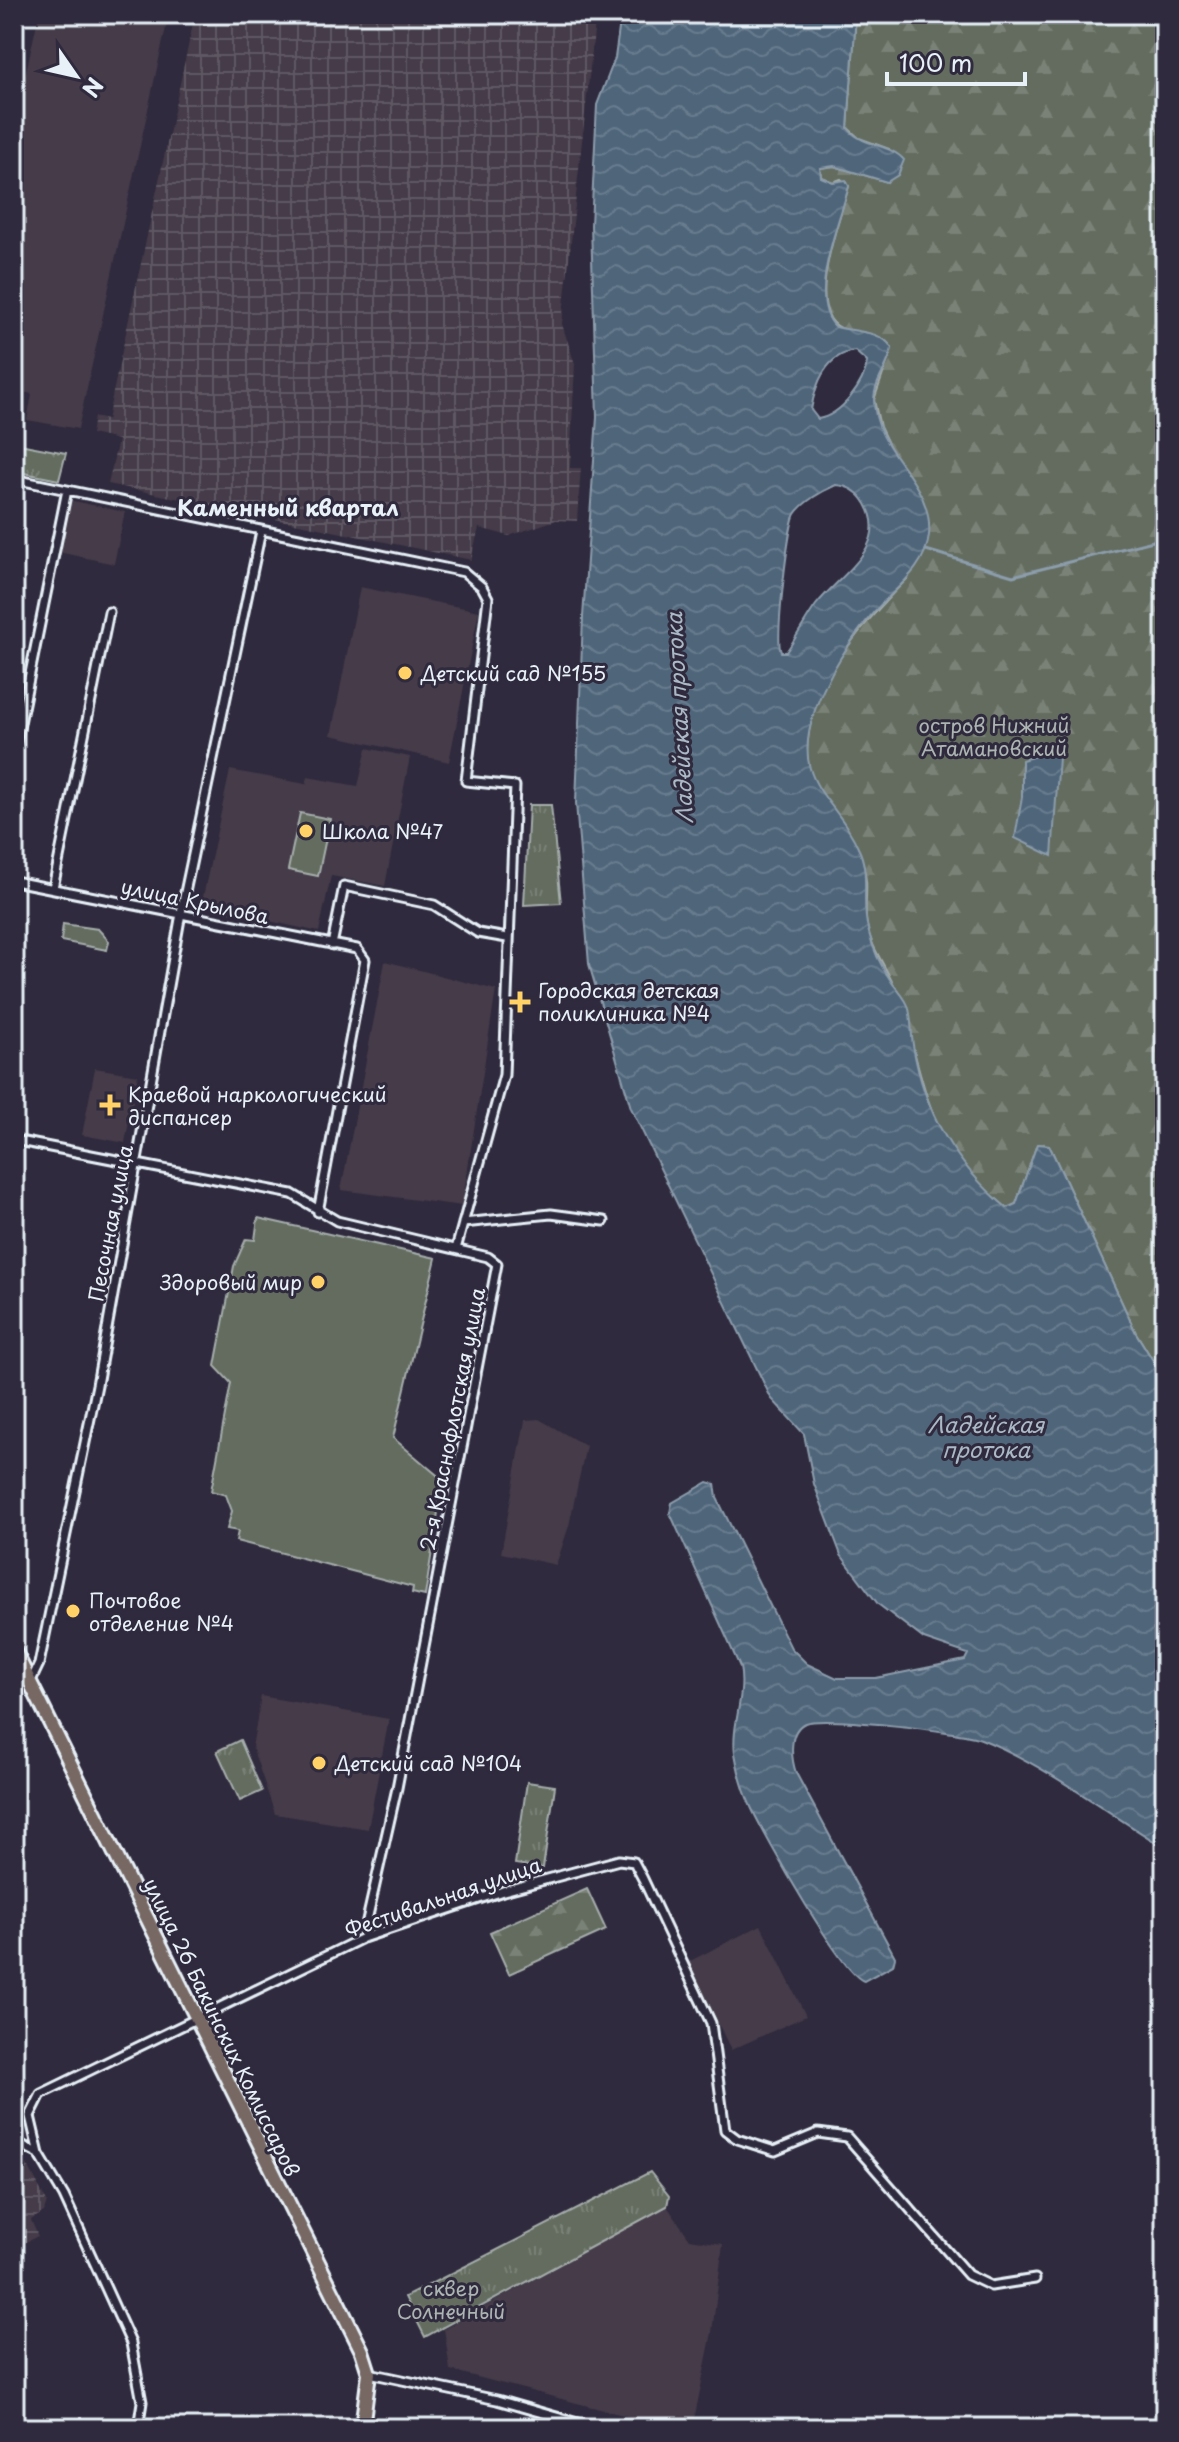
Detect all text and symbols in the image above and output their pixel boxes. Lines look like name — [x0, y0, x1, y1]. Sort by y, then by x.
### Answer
north arrow — [36, 36, 116, 116]
scale bar — [887, 36, 1025, 86]
text: 100 m — [899, 44, 972, 80]
text: N — [75, 72, 112, 104]
district label: Каменный квартал — [177, 490, 399, 523]
water label: Ладейская протока — [656, 610, 700, 825]
place label: Детский сад №155 — [420, 658, 606, 688]
marker: Детский сад №155 — [396, 664, 414, 682]
park label: остров Нижний Атамановский — [919, 710, 1069, 763]
place label: Школа №47 — [322, 816, 443, 846]
marker: Школа №47 — [297, 822, 315, 840]
street label: улица Крылова — [118, 871, 272, 931]
place label: Городская детская поликлиника №4 — [538, 975, 719, 1028]
marker: Городская детская поликлиника №4 — [509, 991, 531, 1013]
place label: Краевой наркологический диспансер — [128, 1079, 387, 1132]
marker: Краевой наркологический диспансер — [99, 1094, 121, 1116]
street label: Песочная улица — [80, 1142, 140, 1304]
place label: Здоровый мир — [159, 1267, 302, 1297]
marker: Здоровый мир — [309, 1273, 327, 1291]
street label: 2-я Краснофлотская улица — [412, 1284, 492, 1553]
water label: Ладейская протока — [928, 1407, 1045, 1465]
place label: Почтовое отделение №4 — [89, 1585, 234, 1638]
marker: Почтовое отделение №4 — [64, 1602, 82, 1620]
place label: Детский сад №104 — [334, 1748, 522, 1778]
marker: Детский сад №104 — [310, 1754, 328, 1772]
street label: Фестивальная улица — [341, 1849, 546, 1945]
street label: улица 26 Бакинских Комиссаров — [136, 1873, 308, 2181]
park label: сквер Солнечный — [397, 2273, 505, 2326]

